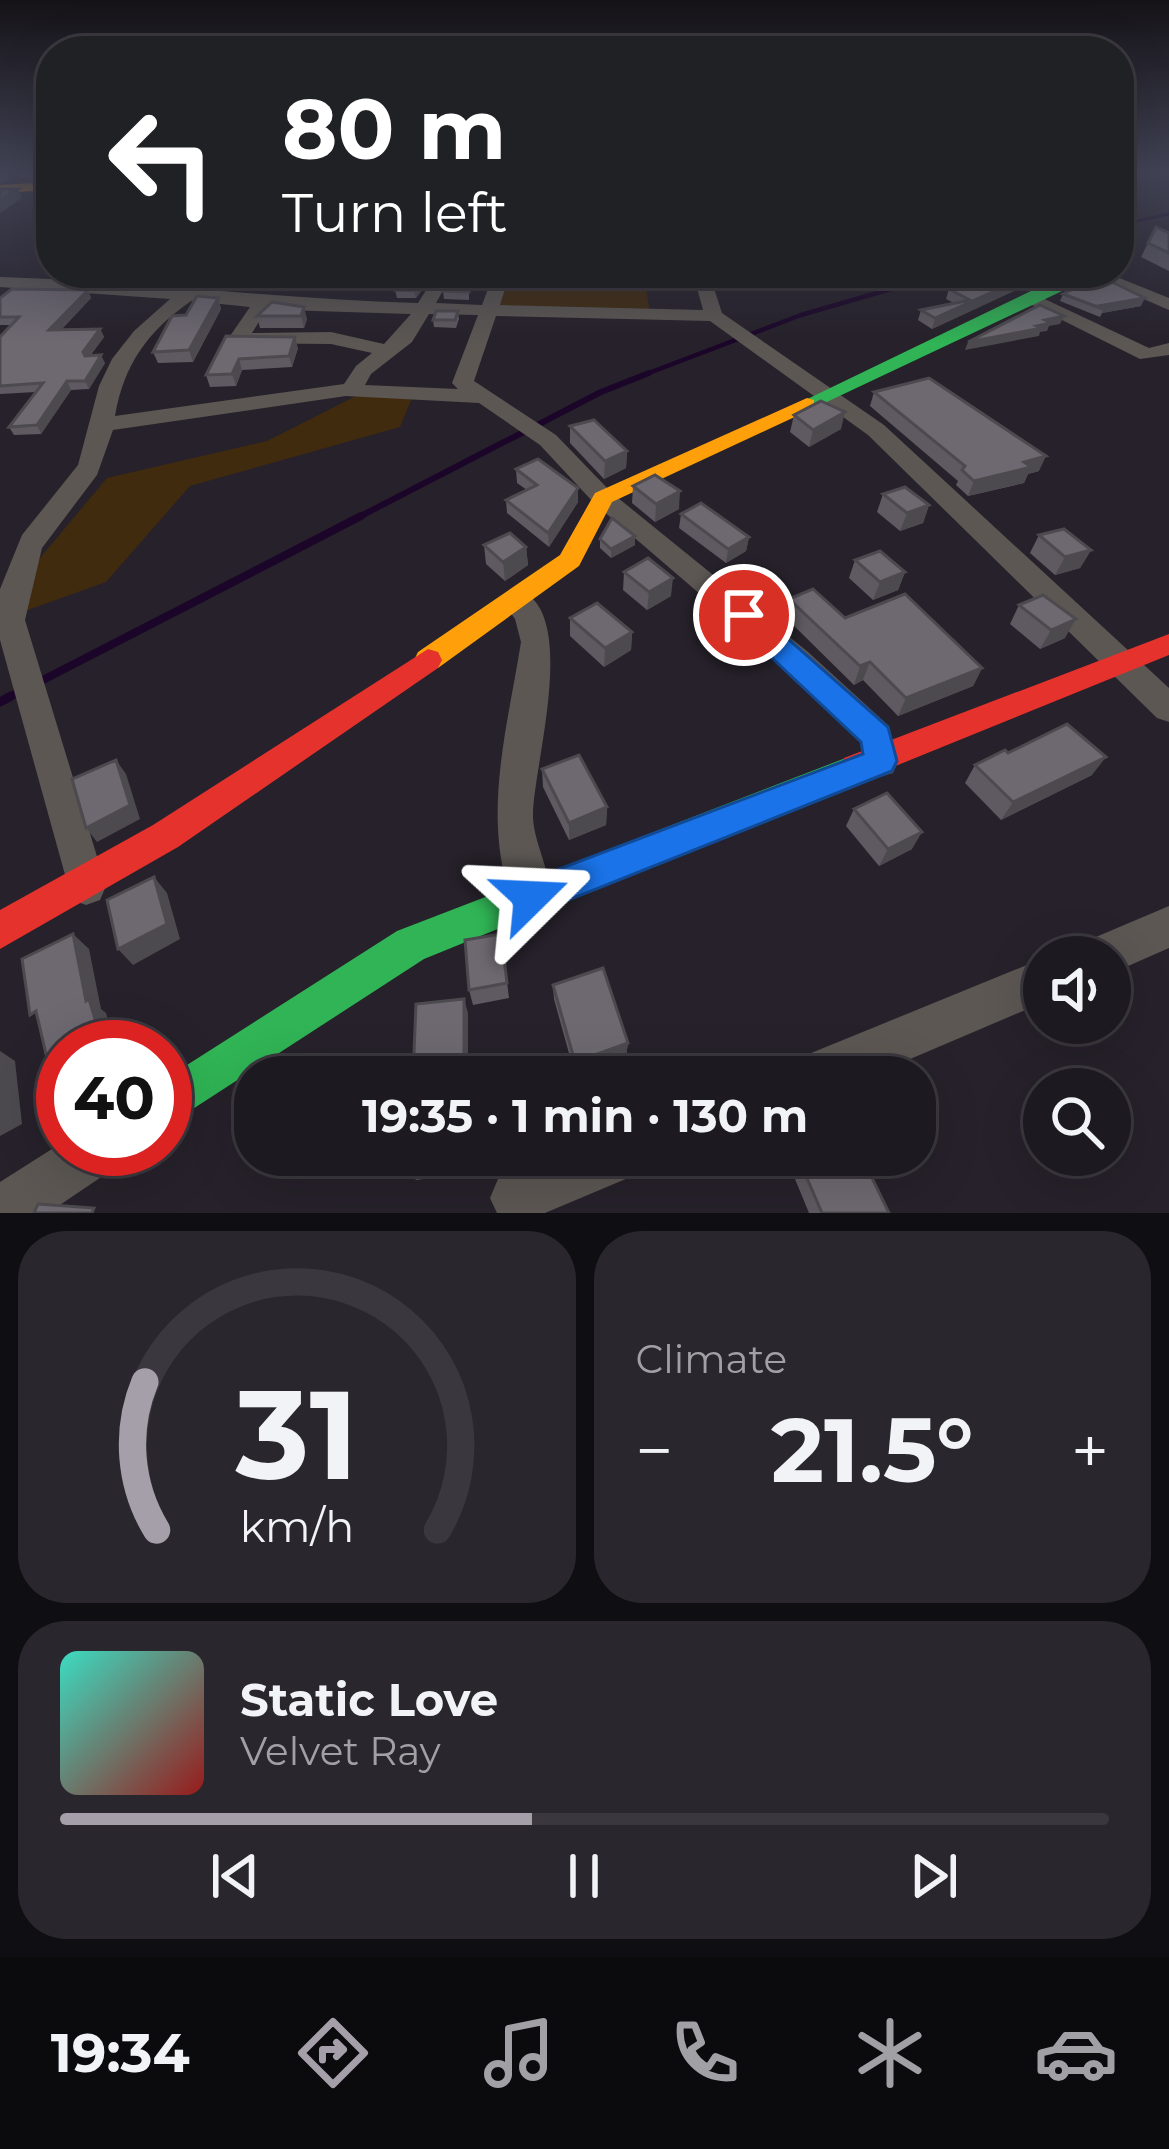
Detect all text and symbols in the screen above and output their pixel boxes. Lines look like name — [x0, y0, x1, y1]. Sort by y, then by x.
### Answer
text: 80 m — [282, 78, 506, 180]
icon: left — [84, 84, 240, 240]
text: Turn left — [282, 180, 508, 246]
pin — [693, 564, 795, 666]
icon: arrive — [711, 582, 777, 648]
position arrow — [468, 834, 594, 960]
map controls — [1023, 936, 1131, 1176]
button: sound — [1023, 936, 1131, 1044]
speed limit sign: 40 — [36, 1020, 192, 1176]
button: search — [1023, 1068, 1131, 1176]
text: 19:35 · 1 min · 130 m — [362, 1088, 808, 1143]
text: Climate — [636, 1335, 787, 1383]
text: 31 — [234, 1358, 358, 1510]
text: 21.5° — [771, 1395, 974, 1505]
text: − — [636, 1410, 673, 1491]
text: + — [1071, 1410, 1109, 1491]
text: km/h — [240, 1500, 354, 1553]
text: Static Love — [240, 1672, 498, 1727]
text: Velvet Ray — [240, 1727, 441, 1775]
icon: previous — [202, 1843, 268, 1909]
icon: pause — [551, 1843, 617, 1909]
icon: next — [901, 1843, 967, 1909]
icon: directions — [291, 2011, 375, 2095]
icon: music — [477, 2011, 561, 2095]
icon: phone — [663, 2011, 747, 2095]
icon: climate — [848, 2011, 932, 2095]
icon: car — [1034, 2011, 1118, 2095]
text: 19:34 — [51, 2020, 190, 2086]

